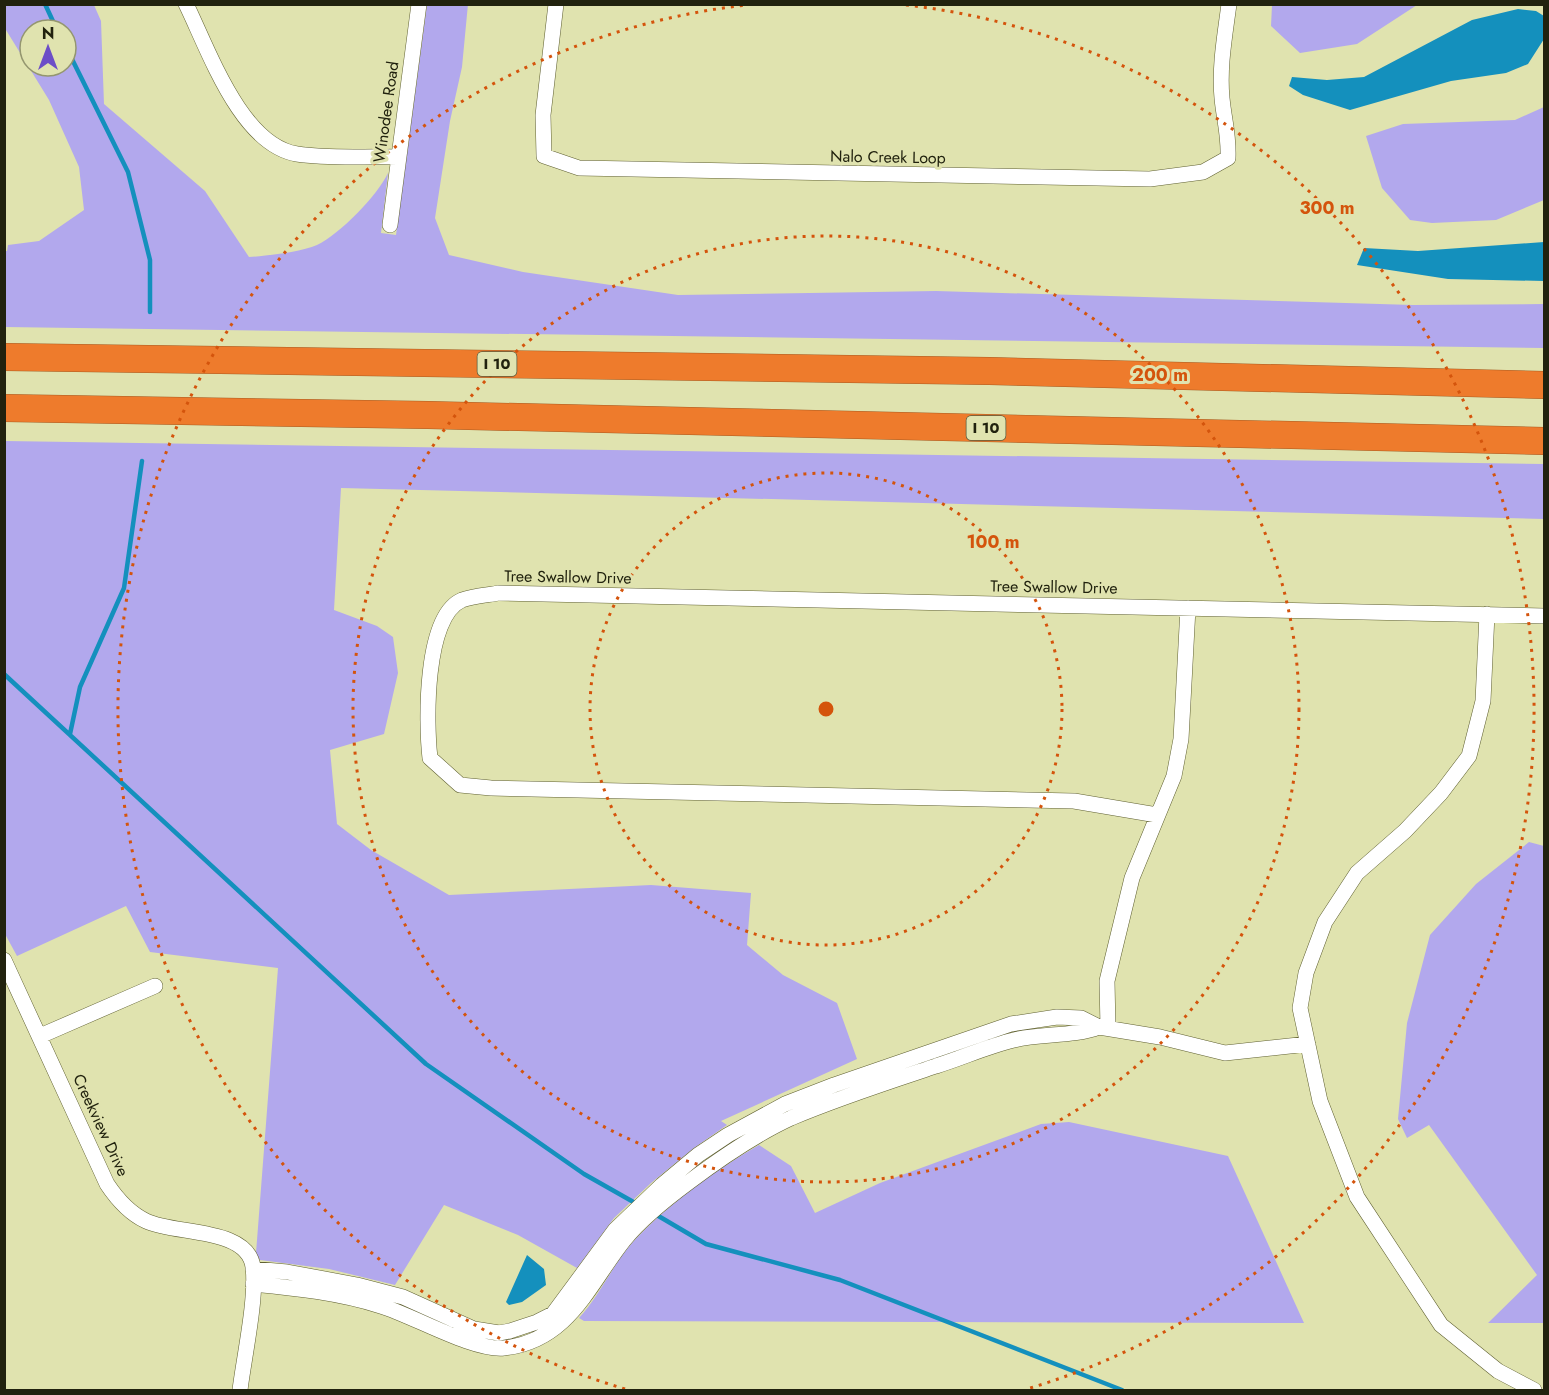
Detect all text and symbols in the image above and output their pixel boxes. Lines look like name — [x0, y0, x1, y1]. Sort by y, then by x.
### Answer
north arrow — [18, 18, 78, 78]
text: N — [42, 22, 54, 45]
street label: Winodee Road — [368, 60, 404, 164]
street label: Nalo Creek Loop — [830, 144, 946, 170]
text: 300 m — [1299, 195, 1355, 221]
road number: I 10 — [478, 352, 516, 376]
text: 200 m — [1132, 362, 1188, 388]
road number: I 10 — [966, 416, 1006, 440]
text: 100 m — [966, 529, 1020, 555]
street label: Tree Swallow Drive — [504, 564, 632, 590]
street label: Tree Swallow Drive — [990, 574, 1118, 600]
centre of rings — [816, 699, 836, 719]
street label: Creekview Drive — [67, 1070, 135, 1180]

